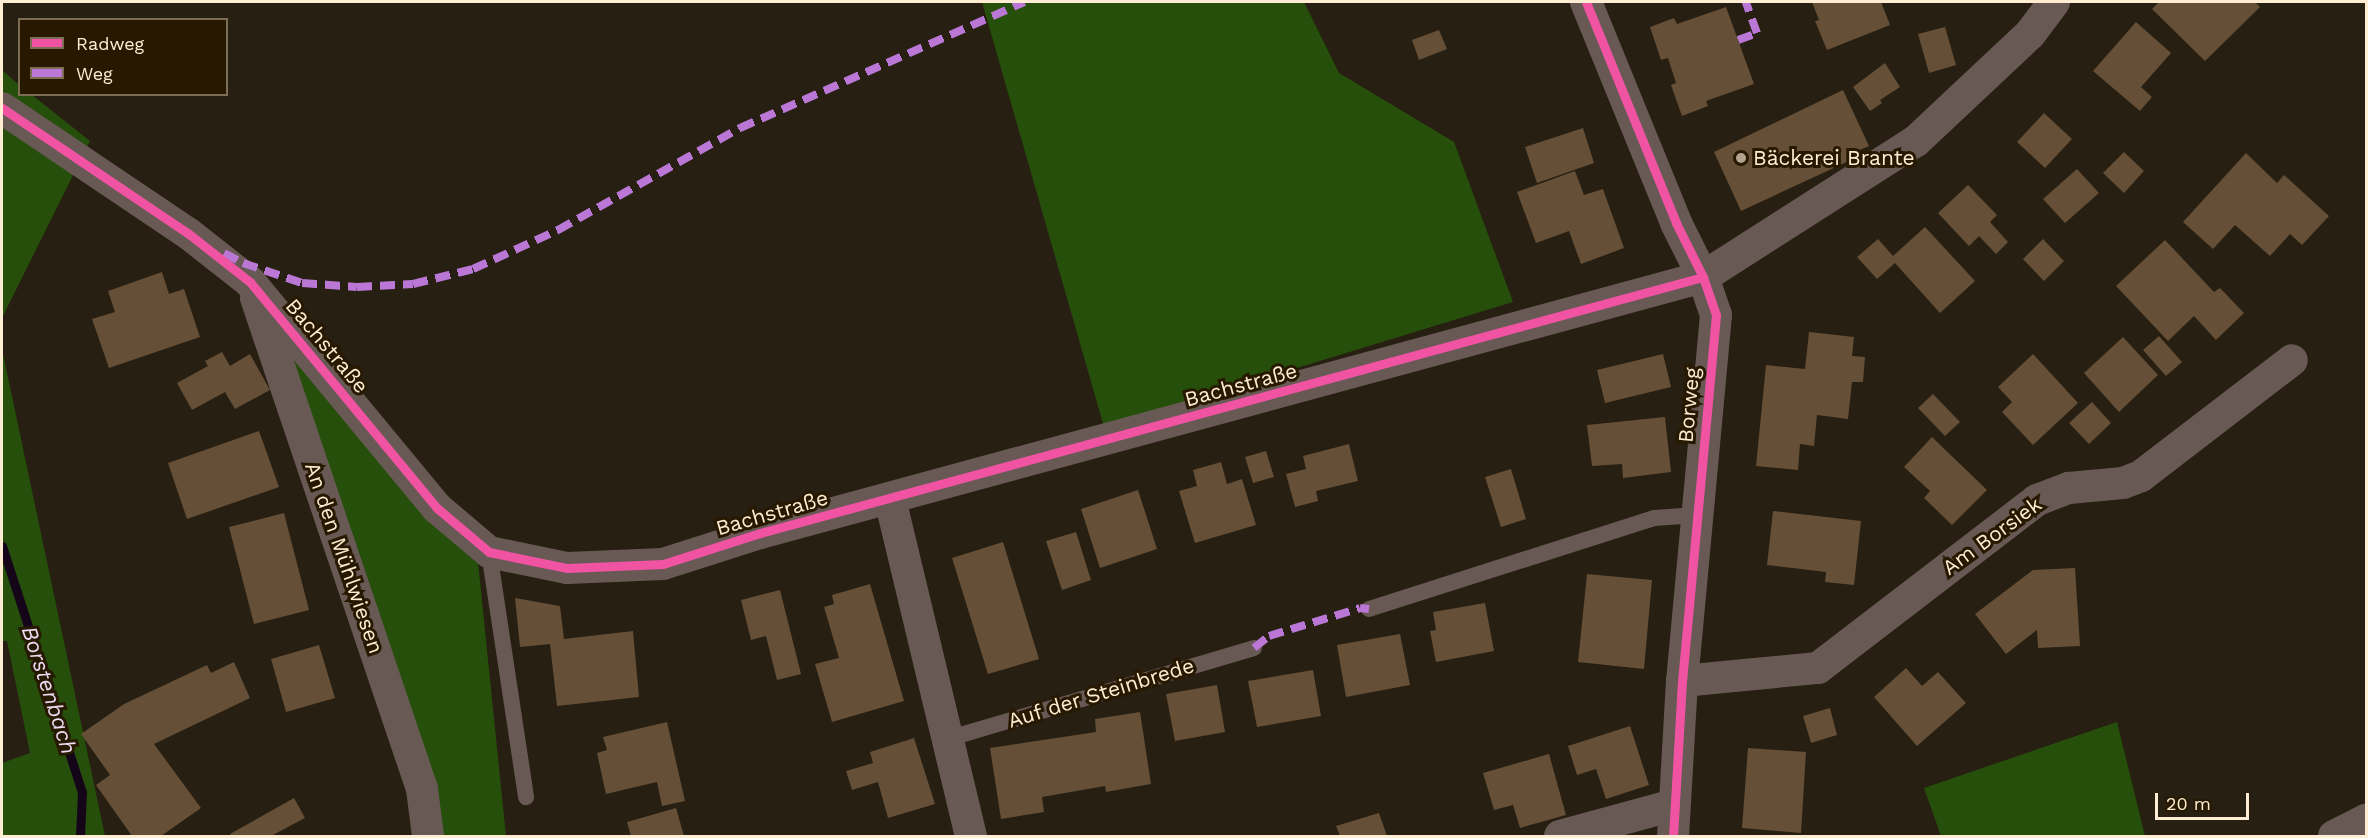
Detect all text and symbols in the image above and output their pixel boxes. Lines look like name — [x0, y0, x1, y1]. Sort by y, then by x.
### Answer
legend — [18, 18, 228, 96]
text: Radweg — [76, 33, 144, 54]
text: Weg — [76, 63, 113, 84]
place label: Bäckerei Brante — [1753, 145, 1915, 171]
marker: Bäckerei Brante — [1734, 151, 1748, 165]
street label: Bachstraße — [280, 294, 374, 398]
street label: Bachstraße — [1182, 358, 1300, 412]
street label: Borweg — [1673, 366, 1705, 444]
street label: An den Mühlwiesen — [299, 459, 389, 657]
street label: Bachstraße — [713, 485, 831, 541]
street label: Am Borsiek — [1938, 492, 2046, 580]
water label: Borstenbach — [16, 623, 82, 757]
street label: Auf der Steinbrede — [1004, 652, 1198, 734]
scale bar — [2158, 781, 2252, 819]
text: 20 m — [2166, 793, 2211, 814]

